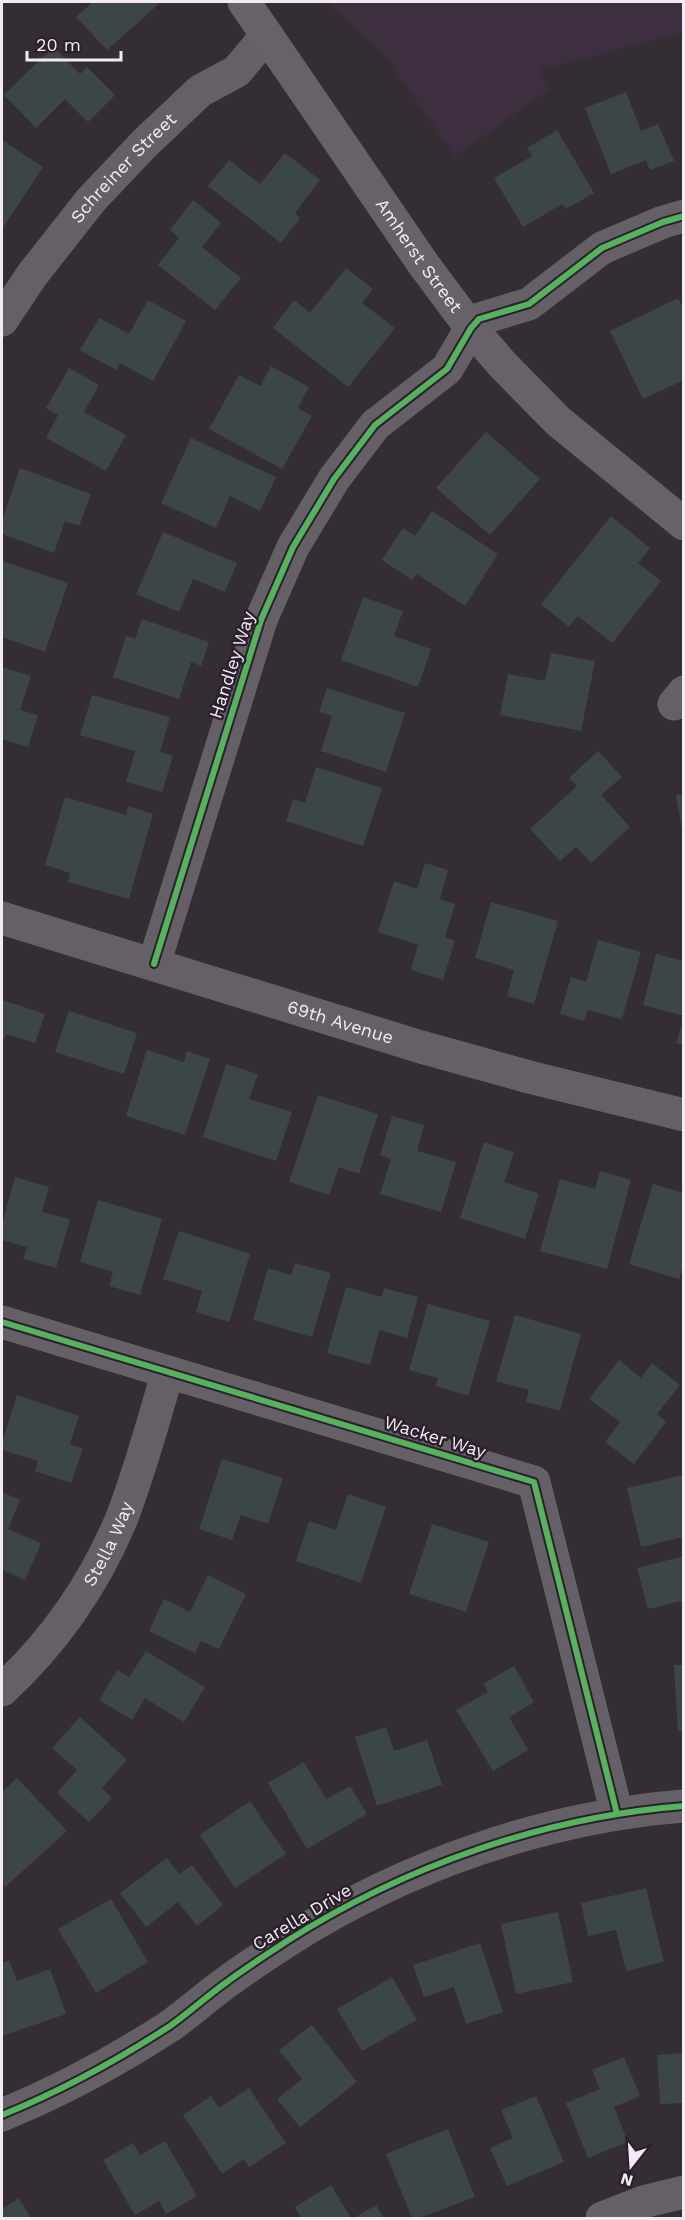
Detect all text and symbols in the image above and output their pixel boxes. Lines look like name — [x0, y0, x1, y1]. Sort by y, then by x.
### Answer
scale bar — [27, 24, 122, 62]
text: 20 m — [36, 34, 81, 55]
street label: Schreiner Street — [66, 108, 180, 227]
street label: Amherst Street — [372, 194, 467, 317]
street label: Handley Way — [204, 608, 259, 721]
street label: 69th Avenue — [285, 995, 396, 1048]
street label: Wacker Way — [382, 1411, 489, 1462]
street label: Stella Way — [78, 1498, 137, 1590]
street label: Carella Drive — [248, 1879, 355, 1954]
north arrow — [601, 2136, 661, 2196]
text: N — [618, 2169, 635, 2191]

